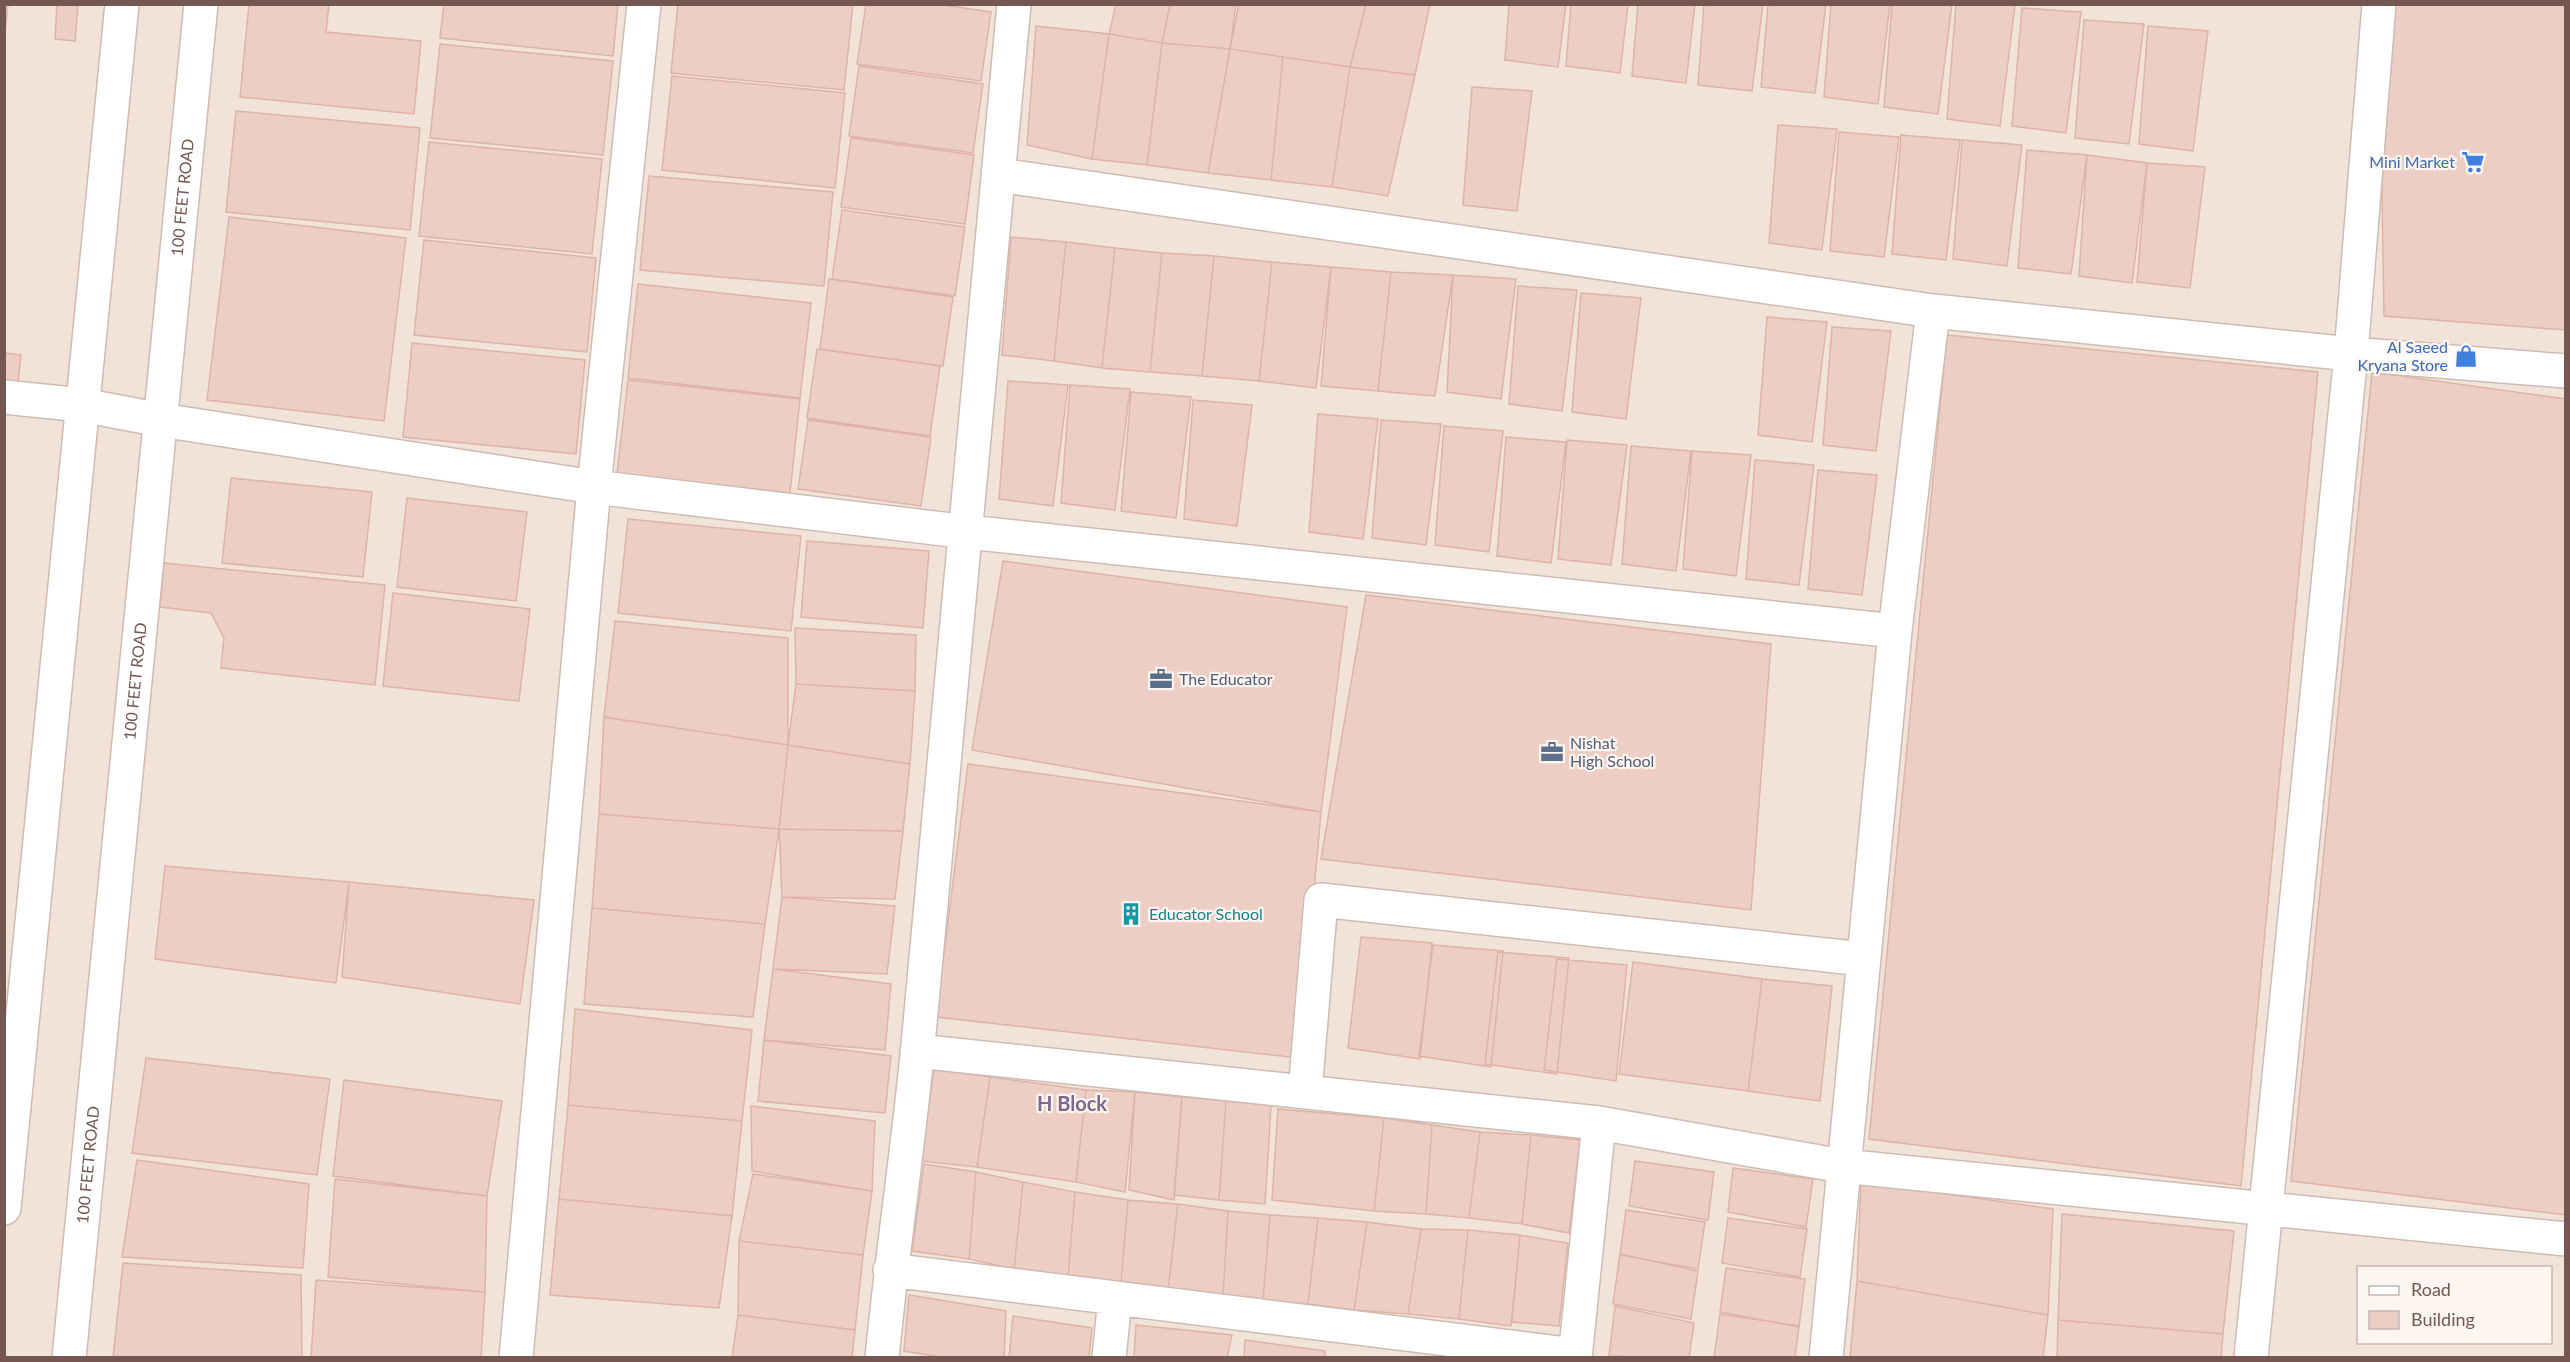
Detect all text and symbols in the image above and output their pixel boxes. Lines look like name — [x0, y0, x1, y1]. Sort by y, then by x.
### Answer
street label: 100 FEET ROAD — [166, 138, 197, 257]
supermarket icon: Mini Market — [2460, 149, 2486, 175]
place label: Mini Market — [2369, 152, 2455, 171]
place label: Al Saeed Kryana Store — [2358, 337, 2448, 374]
shop icon: Al Saeed Kryana Store — [2453, 343, 2479, 369]
street label: 100 FEET ROAD — [119, 621, 150, 741]
office icon: The Educator — [1148, 666, 1174, 692]
place label: The Educator — [1179, 669, 1273, 688]
place label: Nishat High School — [1570, 733, 1654, 770]
office icon: Nishat High School — [1539, 739, 1565, 765]
building icon: Educator School — [1118, 901, 1144, 927]
place label: Educator School — [1149, 904, 1263, 923]
district label: H Block — [1037, 1091, 1107, 1115]
street label: 100 FEET ROAD — [72, 1105, 103, 1225]
legend — [2357, 1266, 2552, 1344]
text: Road — [2411, 1278, 2451, 1300]
text: Building — [2411, 1308, 2475, 1330]

